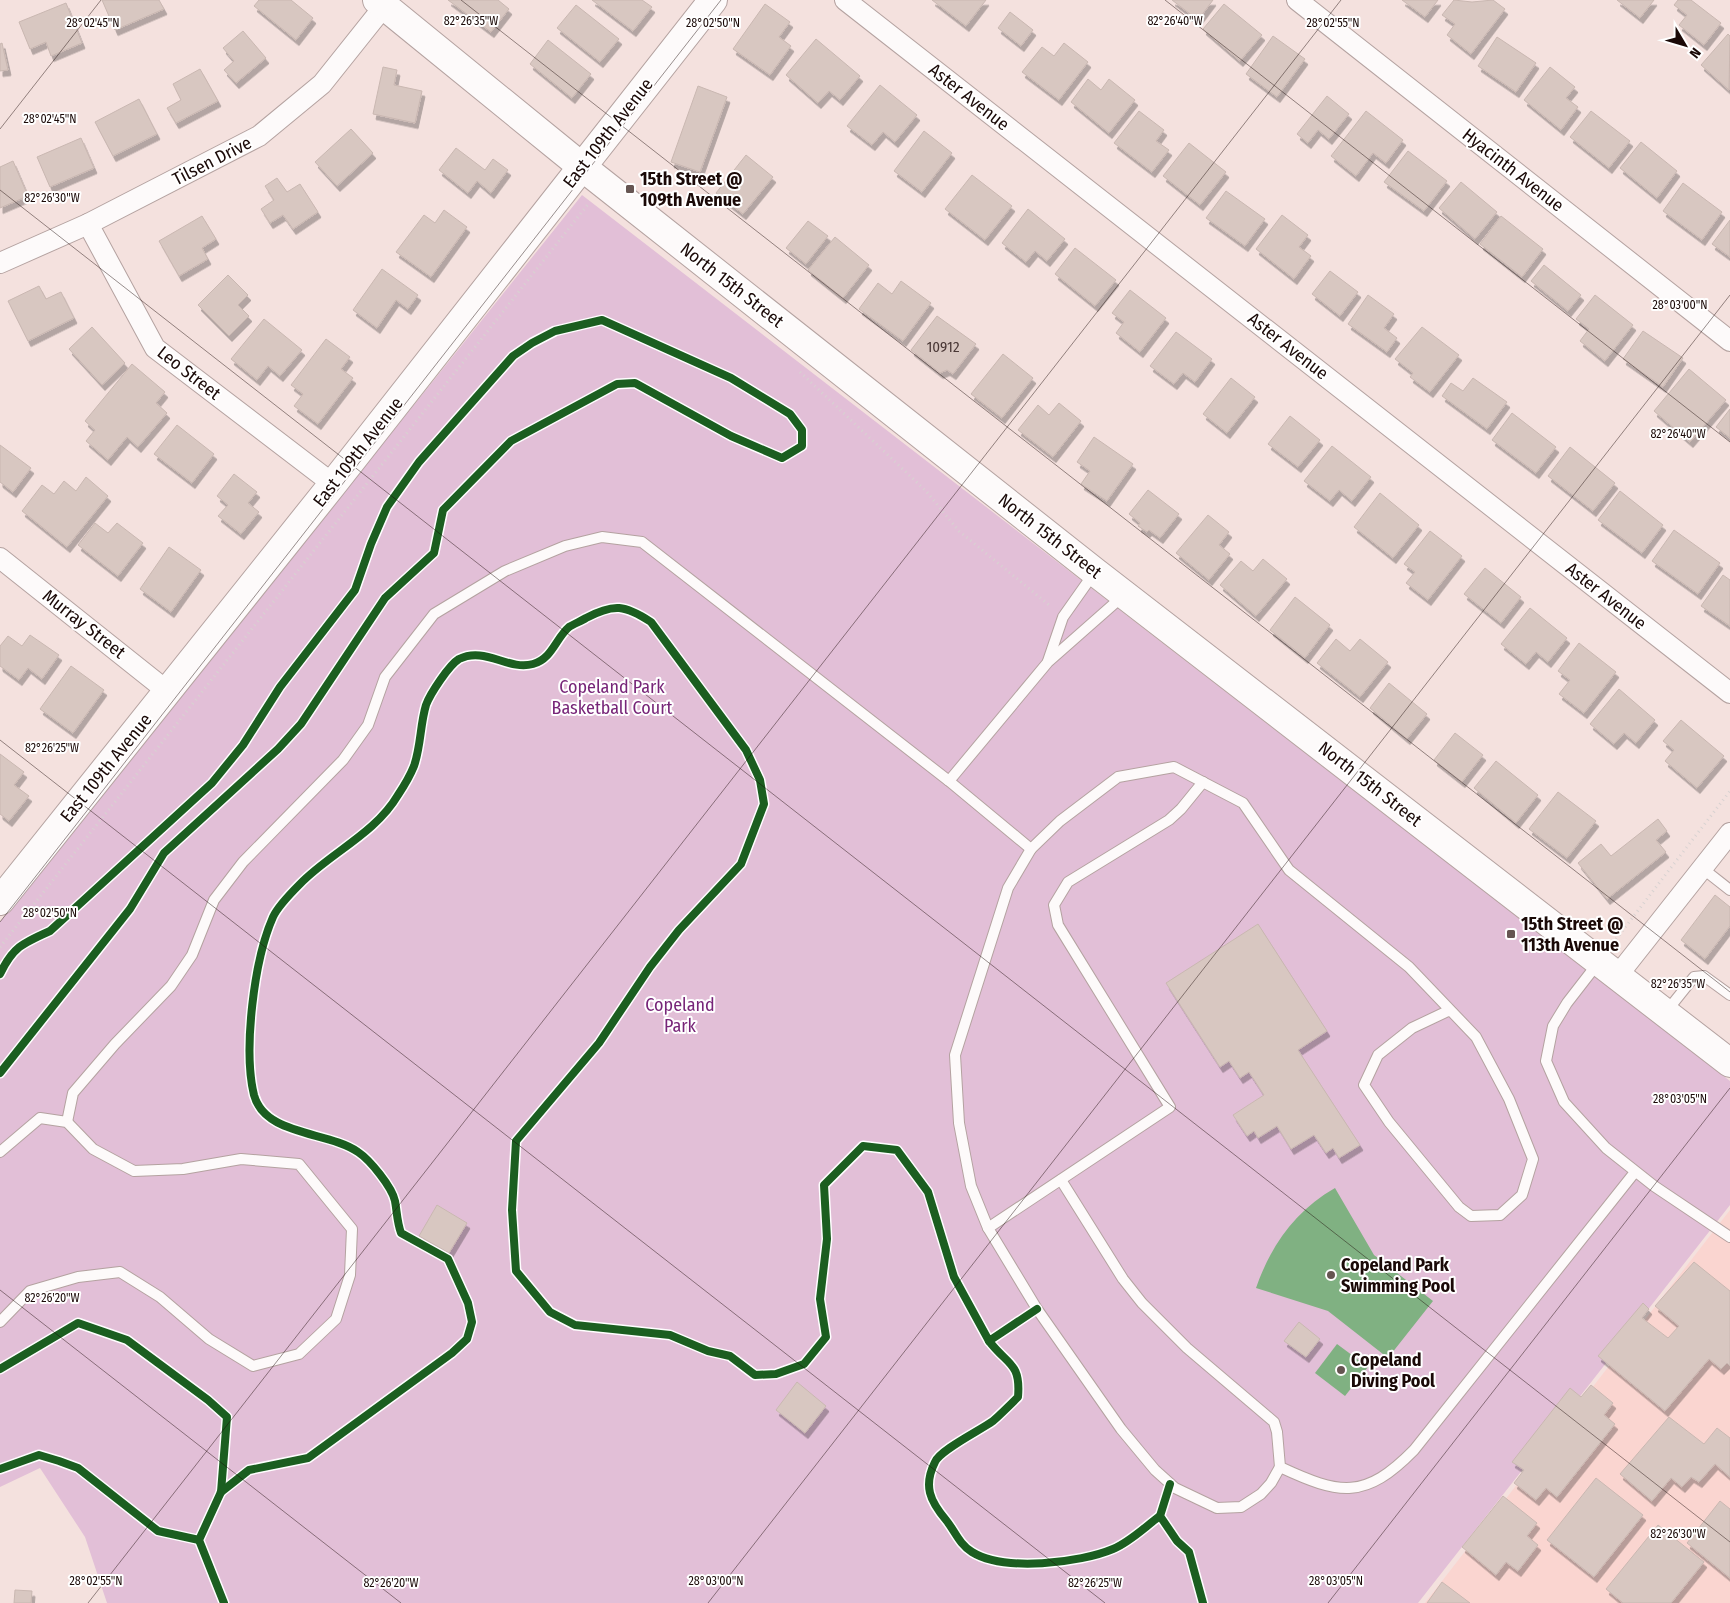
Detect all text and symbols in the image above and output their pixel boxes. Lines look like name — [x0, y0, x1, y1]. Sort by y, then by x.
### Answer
text: 82°26'35"W — [444, 14, 498, 28]
text: 82°26'40"W — [1147, 14, 1203, 28]
text: 28°02'45"N — [67, 16, 119, 30]
text: 28°02'50"N — [686, 16, 740, 30]
text: 28°02'55"N — [1306, 16, 1360, 30]
north arrow — [1660, 20, 1710, 70]
text: N — [1686, 44, 1704, 61]
street label: Aster Avenue — [924, 59, 1014, 135]
street label: East 109th Avenue — [558, 74, 658, 192]
text: 28°02'45"N — [24, 112, 76, 126]
street label: Hyacinth Avenue — [1458, 123, 1568, 217]
street label: Tilsen Drive — [169, 132, 255, 190]
place label: 15th Street @ 109th Avenue — [640, 168, 743, 211]
marker: 15th Street @ 109th Avenue — [624, 183, 636, 195]
text: 82°26'30"W — [24, 191, 80, 205]
street label: North 15th Street — [676, 238, 788, 332]
text: 28°03'00"N — [1653, 298, 1707, 312]
street label: Aster Avenue — [1243, 308, 1333, 384]
house number: 10912 — [926, 338, 960, 356]
street label: Leo Street — [153, 341, 225, 405]
street label: East 109th Avenue — [308, 393, 408, 511]
text: 82°26'40"W — [1650, 427, 1706, 441]
street label: North 15th Street — [994, 489, 1106, 583]
street label: Aster Avenue — [1561, 558, 1651, 634]
street label: Murray Street — [38, 585, 130, 663]
park label: Copeland Park Basketball Court — [552, 676, 673, 719]
street label: East 109th Avenue — [55, 709, 157, 827]
street label: North 15th Street — [1314, 737, 1426, 831]
text: 82°26'25"W — [25, 741, 79, 755]
text: 28°02'50"N — [23, 906, 77, 920]
place label: 15th Street @ 113th Avenue — [1521, 913, 1624, 956]
marker: 15th Street @ 113th Avenue — [1505, 928, 1517, 940]
text: 82°26'35"W — [1651, 977, 1705, 991]
park label: Copeland Park — [645, 994, 715, 1037]
text: 28°03'05"N — [1653, 1092, 1707, 1106]
place label: Copeland Park Swimming Pool — [1341, 1254, 1455, 1297]
marker: Copeland Park Swimming Pool — [1325, 1269, 1337, 1281]
text: 82°26'20"W — [24, 1291, 80, 1305]
place label: Copeland Diving Pool — [1351, 1349, 1435, 1392]
marker: Copeland Diving Pool — [1335, 1364, 1347, 1376]
text: 82°26'30"W — [1650, 1527, 1706, 1541]
text: 28°02'55"N — [69, 1574, 123, 1588]
text: 28°03'00"N — [689, 1574, 743, 1588]
text: 28°03'05"N — [1309, 1574, 1363, 1588]
text: 82°26'20"W — [363, 1576, 419, 1590]
text: 82°26'25"W — [1068, 1576, 1122, 1590]

